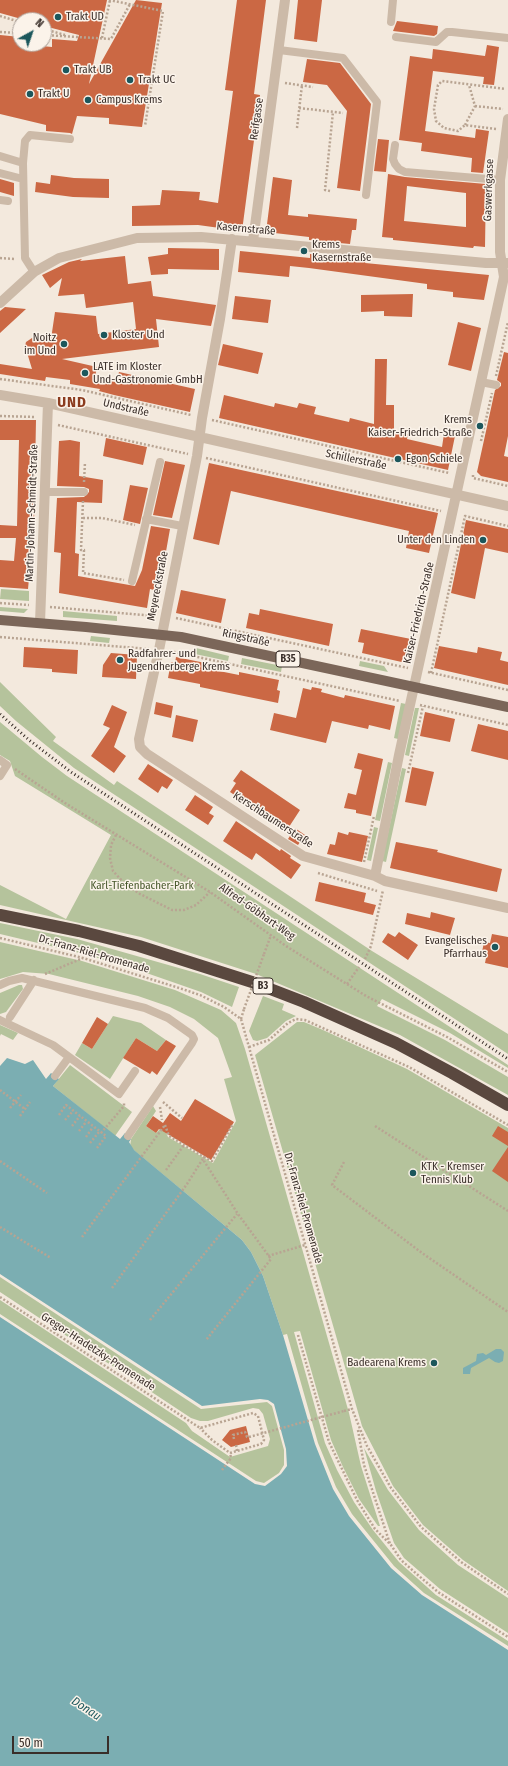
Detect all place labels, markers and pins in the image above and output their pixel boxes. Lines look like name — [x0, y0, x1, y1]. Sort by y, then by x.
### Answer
place label: Trakt UD — [66, 10, 104, 24]
marker: Trakt UD — [53, 12, 63, 22]
place label: Trakt UB — [74, 63, 111, 77]
marker: Trakt UB — [61, 65, 71, 75]
place label: Trakt UC — [138, 73, 175, 87]
marker: Trakt UC — [125, 75, 135, 85]
place label: Trakt U — [38, 87, 69, 101]
marker: Trakt U — [25, 89, 35, 99]
place label: Campus Krems — [96, 93, 162, 107]
marker: Campus Krems — [83, 95, 93, 105]
place label: Krems Kasernstraße — [312, 238, 371, 264]
marker: Krems Kasernstraße — [299, 246, 309, 256]
place label: Kloster Und — [112, 328, 165, 342]
marker: Kloster Und — [99, 330, 109, 340]
place label: Noitz im Und — [24, 331, 56, 357]
marker: Noitz im Und — [59, 339, 69, 349]
place label: LATE im Kloster Und-Gastronomie GmbH — [93, 360, 203, 386]
marker: LATE im Kloster Und-Gastronomie GmbH — [80, 368, 90, 378]
place label: Krems Kaiser-Friedrich-Straße — [368, 413, 472, 439]
marker: Krems Kaiser-Friedrich-Straße — [475, 421, 485, 431]
place label: Egon Schiele — [406, 452, 463, 466]
marker: Egon Schiele — [393, 454, 403, 464]
place label: Unter den Linden — [397, 533, 475, 547]
marker: Unter den Linden — [478, 535, 488, 545]
place label: Radfahrer- und Jugendherberge Krems — [128, 647, 230, 673]
marker: Radfahrer- und Jugendherberge Krems — [115, 655, 125, 665]
place label: Evangelisches Pfarrhaus — [425, 934, 487, 960]
marker: Evangelisches Pfarrhaus — [490, 942, 500, 952]
place label: KTK - Kremser Tennis Klub — [421, 1160, 484, 1186]
marker: KTK - Kremser Tennis Klub — [408, 1168, 418, 1178]
place label: Badearena Krems — [347, 1356, 426, 1370]
marker: Badearena Krems — [429, 1358, 439, 1368]

